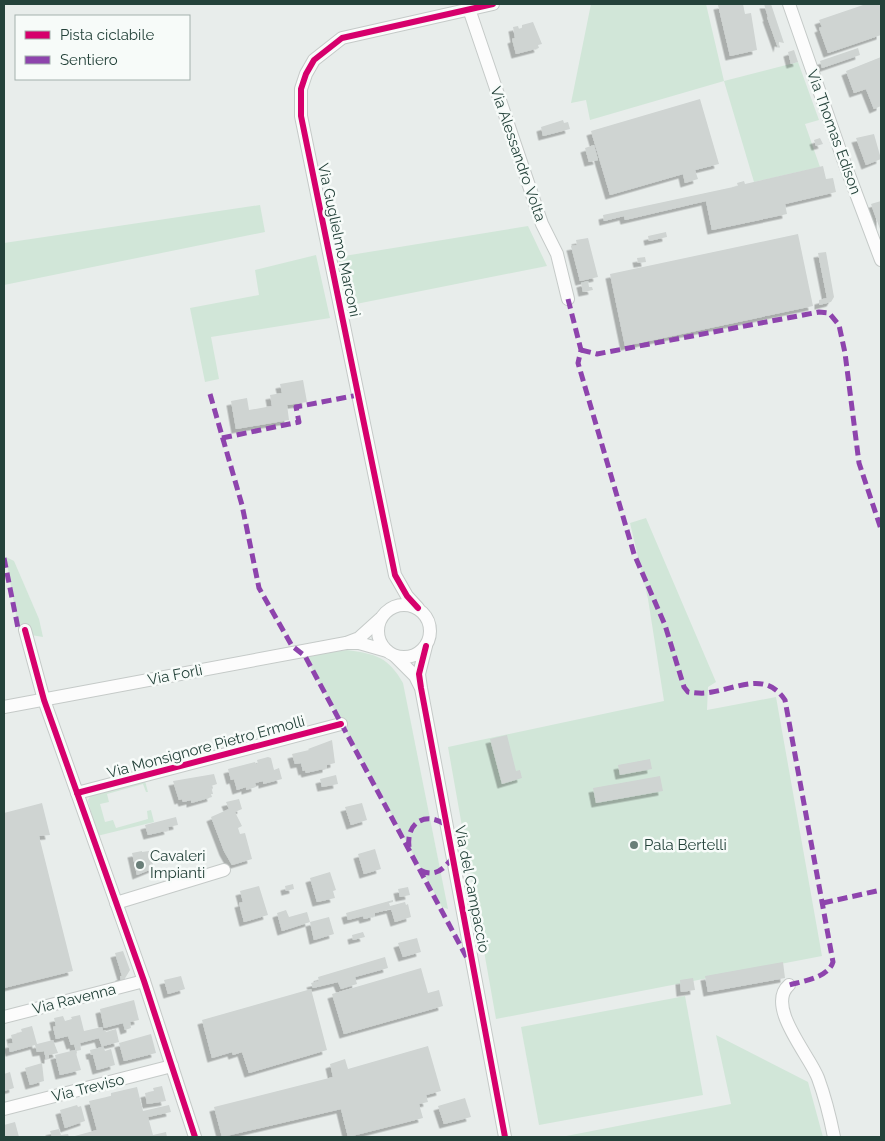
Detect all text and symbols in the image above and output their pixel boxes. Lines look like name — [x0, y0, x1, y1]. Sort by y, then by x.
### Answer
legend — [15, 15, 190, 80]
text: Pista ciclabile — [60, 26, 154, 44]
text: Sentiero — [60, 51, 118, 69]
street label: Via Thomas Edison — [803, 67, 865, 197]
street label: Via Alessandro Volta — [486, 84, 550, 224]
street label: Via Guglielmo Marconi — [314, 162, 364, 318]
street label: Via Forlì — [146, 661, 204, 689]
street label: Via Monsignore Pietro Ermolli — [105, 712, 307, 782]
street label: Via del Campaccio — [451, 824, 493, 954]
place label: Pala Bertelli — [644, 836, 727, 854]
marker: Pala Bertelli — [628, 839, 640, 851]
place label: Cavaleri Impianti — [150, 847, 206, 882]
marker: Cavaleri Impianti — [134, 859, 146, 871]
street label: Via Ravenna — [30, 980, 118, 1018]
street label: Via Treviso — [50, 1070, 126, 1106]

